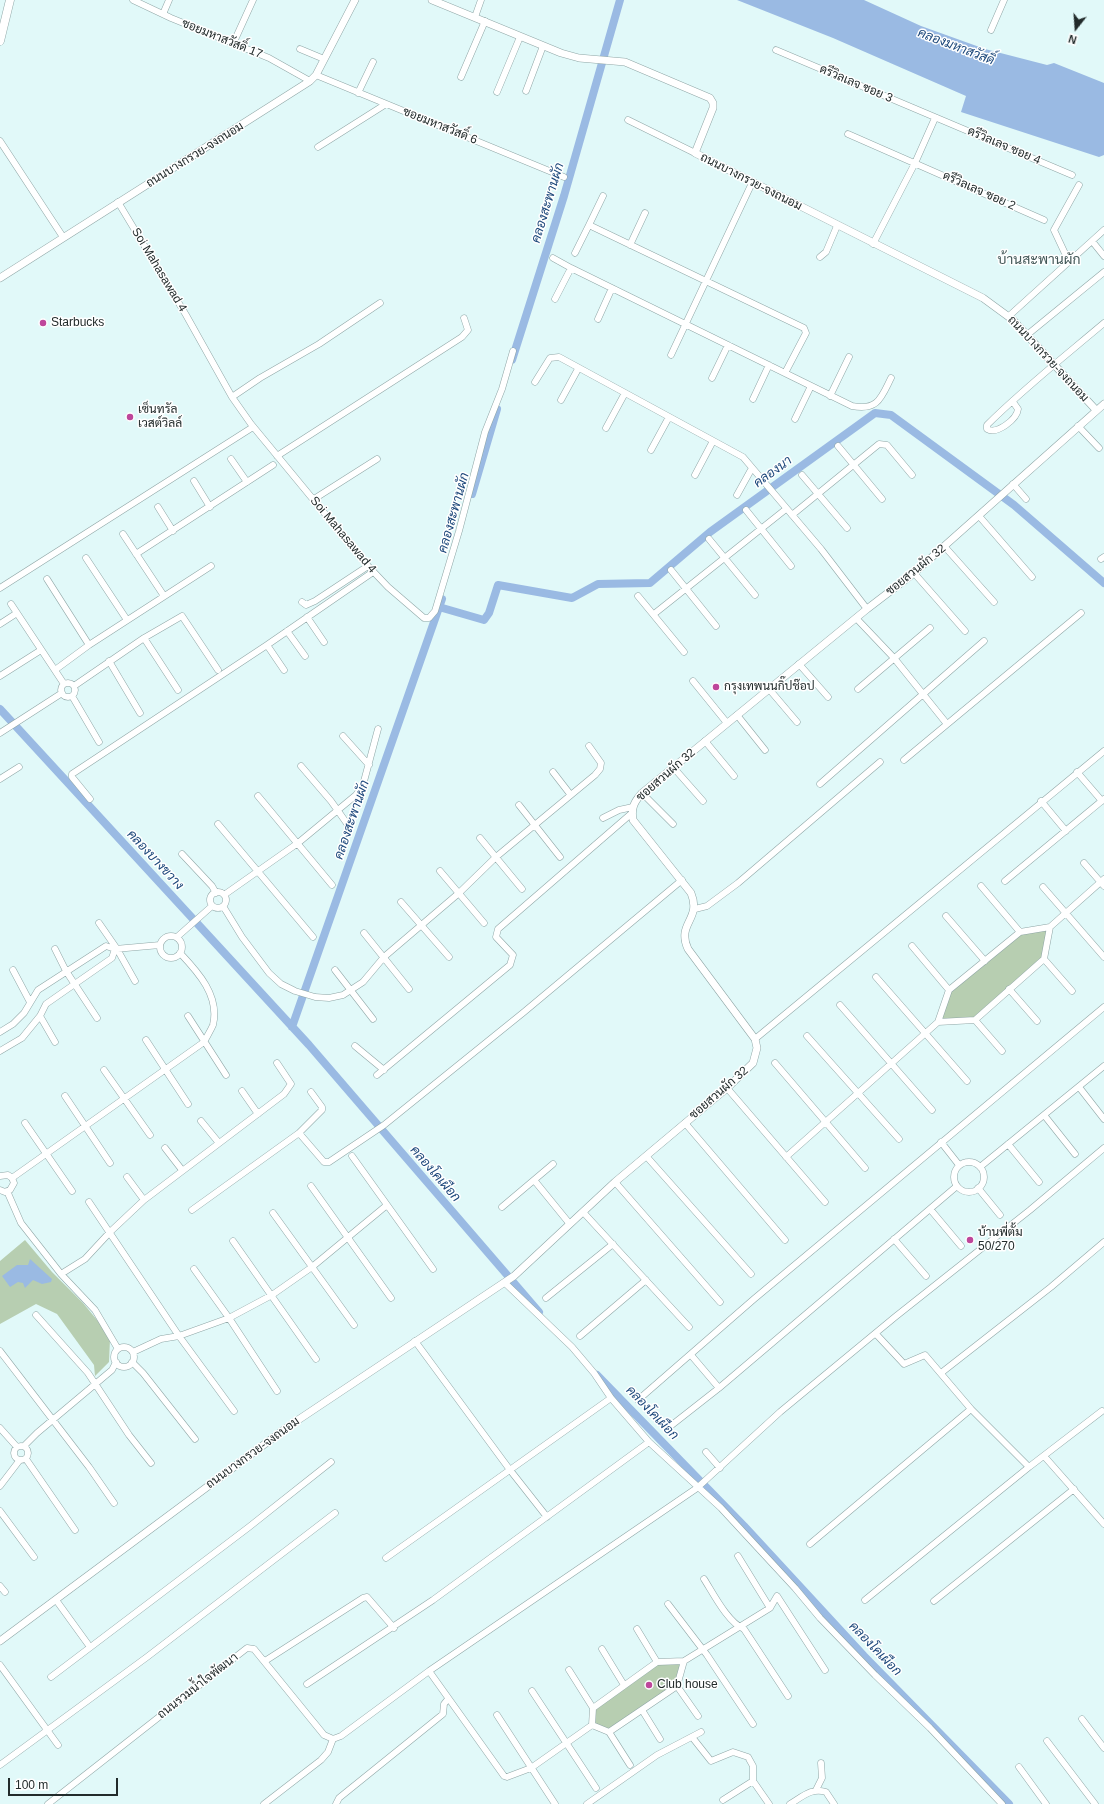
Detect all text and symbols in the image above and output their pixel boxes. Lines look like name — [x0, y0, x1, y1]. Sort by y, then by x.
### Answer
north arrow — [1056, 8, 1096, 48]
street label: ซอยมหาสวัสดิ์ 17 — [179, 16, 265, 62]
water label: คลองมหาสวัสดิ์ — [915, 25, 997, 69]
text: N — [1067, 33, 1078, 46]
street label: ดรีวิลเลจ ซอย 3 — [817, 62, 895, 106]
street label: ซอยมหาสวัสดิ์ 6 — [401, 104, 479, 148]
street label: ถนนบางกรวย-จงถนอม — [144, 119, 246, 191]
street label: ดรีวิลเลจ ซอย 4 — [965, 124, 1043, 168]
street label: ถนนบางกรวย-จงถนอม — [698, 150, 804, 214]
water label: คลองสะพานผัก — [528, 161, 568, 245]
street label: ดรีวิลเลจ ซอย 2 — [940, 169, 1018, 213]
street label: Soi Mahasawad 4 — [128, 225, 190, 315]
district label: บ้านสะพานผัก — [998, 252, 1080, 268]
street label: ถนนบางกรวย-จงถนอม — [1004, 313, 1092, 405]
place label: Starbucks — [51, 316, 104, 330]
marker: Starbucks — [38, 318, 48, 328]
place label: เซ็นทรัล เวสต์วิลล์ — [138, 403, 182, 431]
marker: เซ็นทรัล เวสต์วิลล์ — [125, 412, 135, 422]
water label: คลองนา — [751, 453, 795, 491]
water label: คลองสะพานผัก — [435, 471, 473, 555]
street label: Soi Mahasawad 4 — [307, 494, 379, 576]
street label: ซอยสวนผัก 32 — [883, 541, 949, 599]
place label: กรุงเทพนนกิ๊ปช๊อป — [724, 680, 815, 694]
marker: กรุงเทพนนกิ๊ปช๊อป — [711, 682, 721, 692]
street label: ซอยสวนผัก 32 — [634, 746, 698, 804]
water label: คลองสะพานผัก — [331, 778, 373, 862]
water label: คลองบางขวาง — [123, 827, 187, 893]
street label: ซอยสวนผัก 32 — [687, 1064, 751, 1122]
water label: คลองโคเผือก — [407, 1143, 463, 1205]
place label: บ้านพี่ตั้ม 50/270 — [978, 1226, 1022, 1254]
marker: บ้านพี่ตั้ม 50/270 — [965, 1235, 975, 1245]
water label: คลองโคเผือก — [622, 1383, 682, 1443]
street label: ถนนบางกรวย-จงถนอม — [203, 1414, 303, 1492]
water label: คลองโคเผือก — [845, 1619, 905, 1679]
street label: ถนนรวมน้ำใจพัฒนา — [155, 1650, 241, 1722]
place label: Club house — [657, 1678, 718, 1692]
marker: Club house — [644, 1680, 654, 1690]
scale bar — [10, 1770, 120, 1796]
text: 100 m — [15, 1778, 48, 1792]

